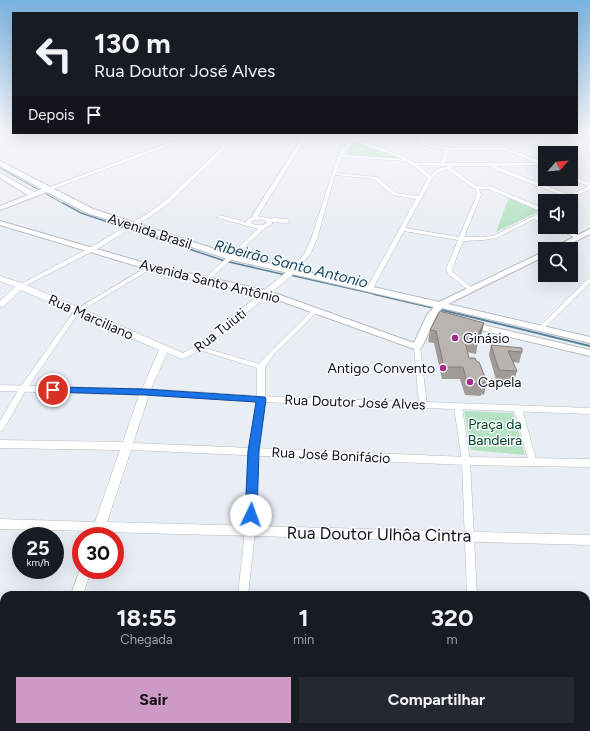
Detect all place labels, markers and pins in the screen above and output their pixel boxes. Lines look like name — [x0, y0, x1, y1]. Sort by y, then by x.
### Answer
place label: Ginásio — [463, 330, 510, 347]
marker: Ginásio — [450, 333, 460, 343]
place label: Antigo Convento — [328, 360, 435, 377]
marker: Antigo Convento — [438, 363, 448, 373]
pin — [36, 373, 70, 407]
place label: Capela — [478, 374, 521, 391]
marker: Capela — [465, 377, 475, 387]

